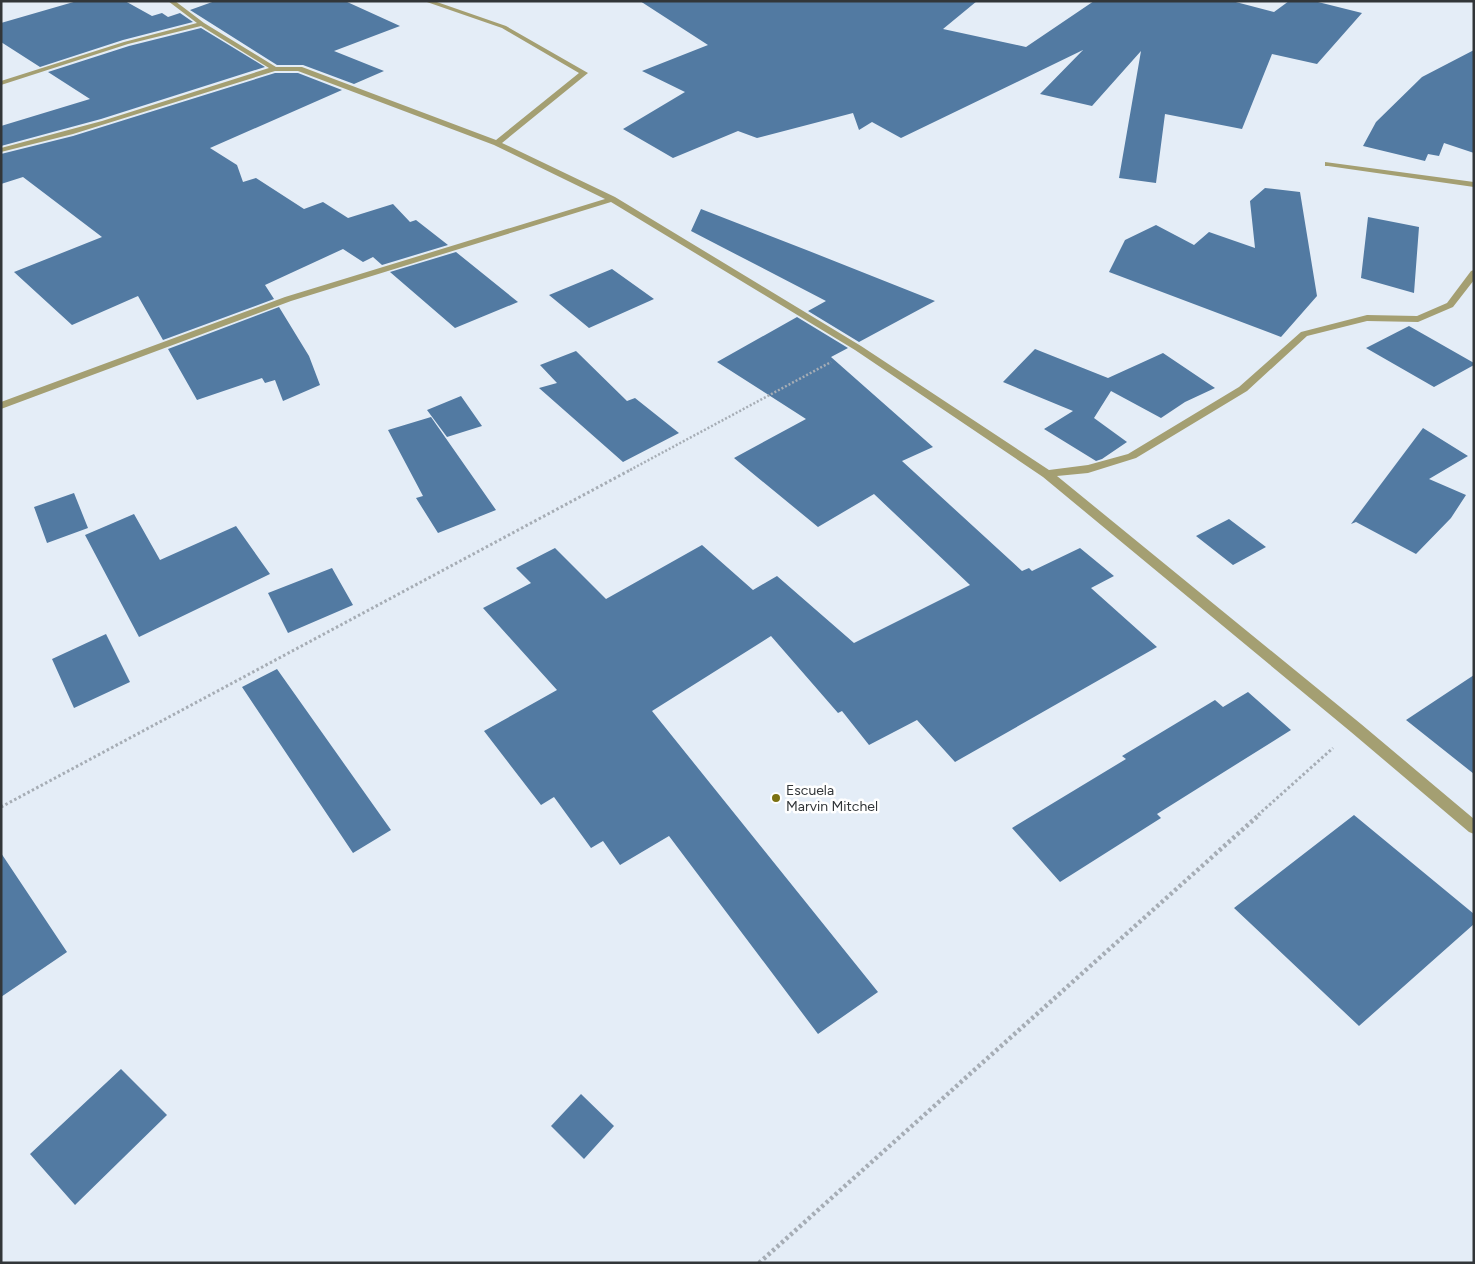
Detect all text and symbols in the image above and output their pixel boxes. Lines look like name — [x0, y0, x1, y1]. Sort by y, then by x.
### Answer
place label: Escuela Marvin Mitchel — [786, 782, 878, 815]
marker: Escuela Marvin Mitchel — [770, 792, 782, 804]

